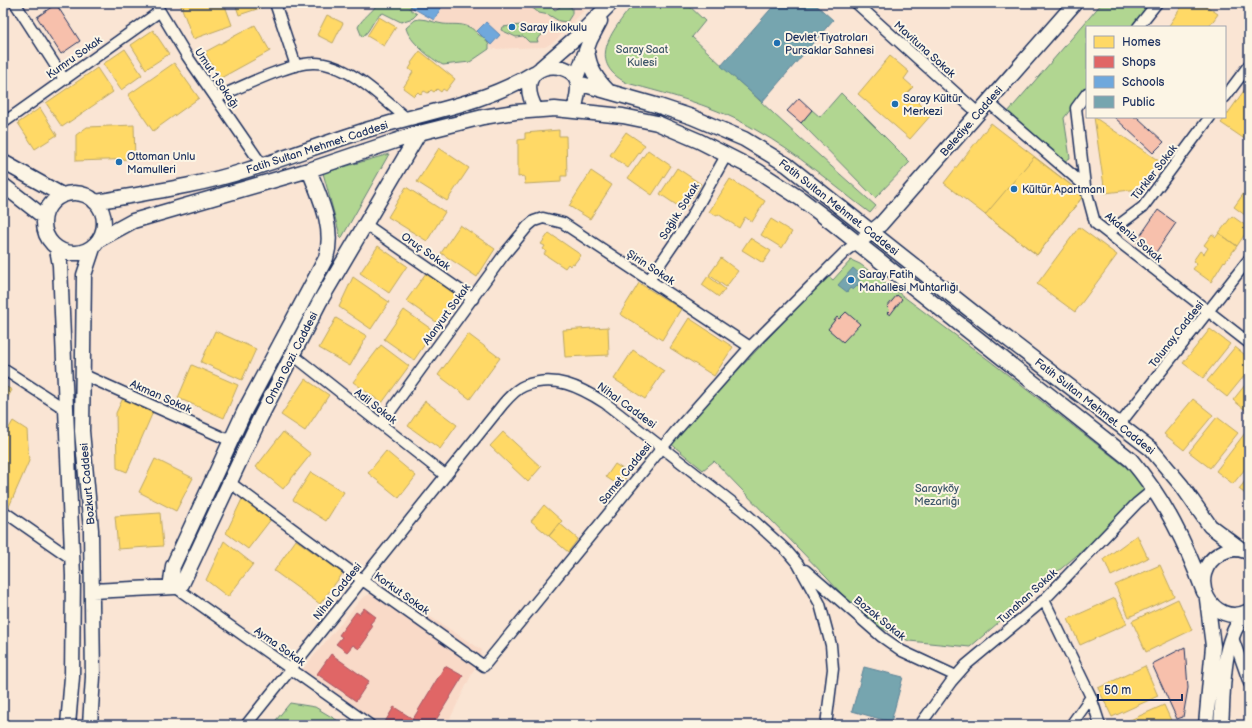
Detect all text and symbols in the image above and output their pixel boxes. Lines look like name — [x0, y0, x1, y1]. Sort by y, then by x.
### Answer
street label: Mavituna Sokak — [891, 18, 958, 81]
place label: Saray İlkokulu — [520, 21, 587, 34]
marker: Saray İlkokulu — [507, 22, 517, 32]
legend — [1086, 26, 1226, 118]
place label: Devlet Tiyatroları Pursaklar Sahnesi — [785, 31, 874, 57]
street label: Kumru Sokak — [44, 33, 105, 81]
text: Homes — [1122, 35, 1161, 50]
marker: Devlet Tiyatroları Pursaklar Sahnesi — [772, 38, 782, 48]
park label: Saray Saat Kulesi — [616, 43, 669, 69]
street label: Umut 1 Sokağı — [192, 46, 242, 111]
text: Shops — [1122, 55, 1156, 70]
text: Schools — [1122, 75, 1165, 90]
street label: Belediye. Caddesi — [937, 84, 1005, 159]
place label: Saray Kültür Merkezi — [903, 92, 963, 118]
text: Public — [1122, 95, 1155, 110]
marker: Saray Kültür Merkezi — [890, 99, 900, 109]
street label: Fatih Sultan Mehmet. Caddesi — [245, 118, 390, 177]
street label: Türkler Sokak — [1129, 142, 1180, 203]
place label: Ottoman Unlu Mamulleri — [127, 150, 195, 176]
marker: Ottoman Unlu Mamulleri — [114, 157, 124, 167]
street label: Fatih Sultan Mehmet. Caddesi — [776, 157, 901, 258]
street label: Sağlık. Sokak — [657, 180, 702, 242]
place label: Kültür Apartmanı — [1022, 183, 1105, 196]
marker: Kültür Apartmanı — [1009, 184, 1019, 194]
street label: Akdeniz Sokak — [1102, 209, 1166, 266]
street label: Oruç Sokak — [399, 230, 453, 273]
street label: Şirin Sokak — [624, 247, 678, 288]
place label: Saray Fatih Mahallesi Muhtarlığı — [859, 268, 958, 294]
marker: Saray Fatih Mahallesi Muhtarlığı — [846, 275, 856, 285]
street label: Alanyurt Sokak — [420, 281, 473, 347]
street label: Tolunay Caddesi — [1146, 298, 1206, 370]
street label: Orhan Gazi. Caddesi — [262, 310, 320, 407]
street label: Fatih Sultan Mehmet. Caddesi — [1032, 356, 1157, 457]
street label: Akman Sokak — [128, 377, 194, 416]
street label: Nihal Caddesi — [595, 380, 659, 431]
street label: Adil Sokak — [352, 386, 400, 427]
street label: Samet Caddesi — [596, 440, 654, 507]
street label: Bozkurt Caddesi — [77, 443, 98, 525]
park label: Sarayköy Mezarlığı — [914, 482, 960, 508]
street label: Nihal Caddesi — [310, 560, 364, 623]
street label: Tunahan Sokak — [995, 566, 1060, 626]
street label: Korkut Sokak — [372, 570, 432, 618]
street label: Bozok Sokak — [851, 594, 909, 644]
street label: Ayma Sokak — [252, 624, 308, 669]
scale bar — [1098, 676, 1182, 702]
text: 50 m — [1104, 683, 1131, 698]

